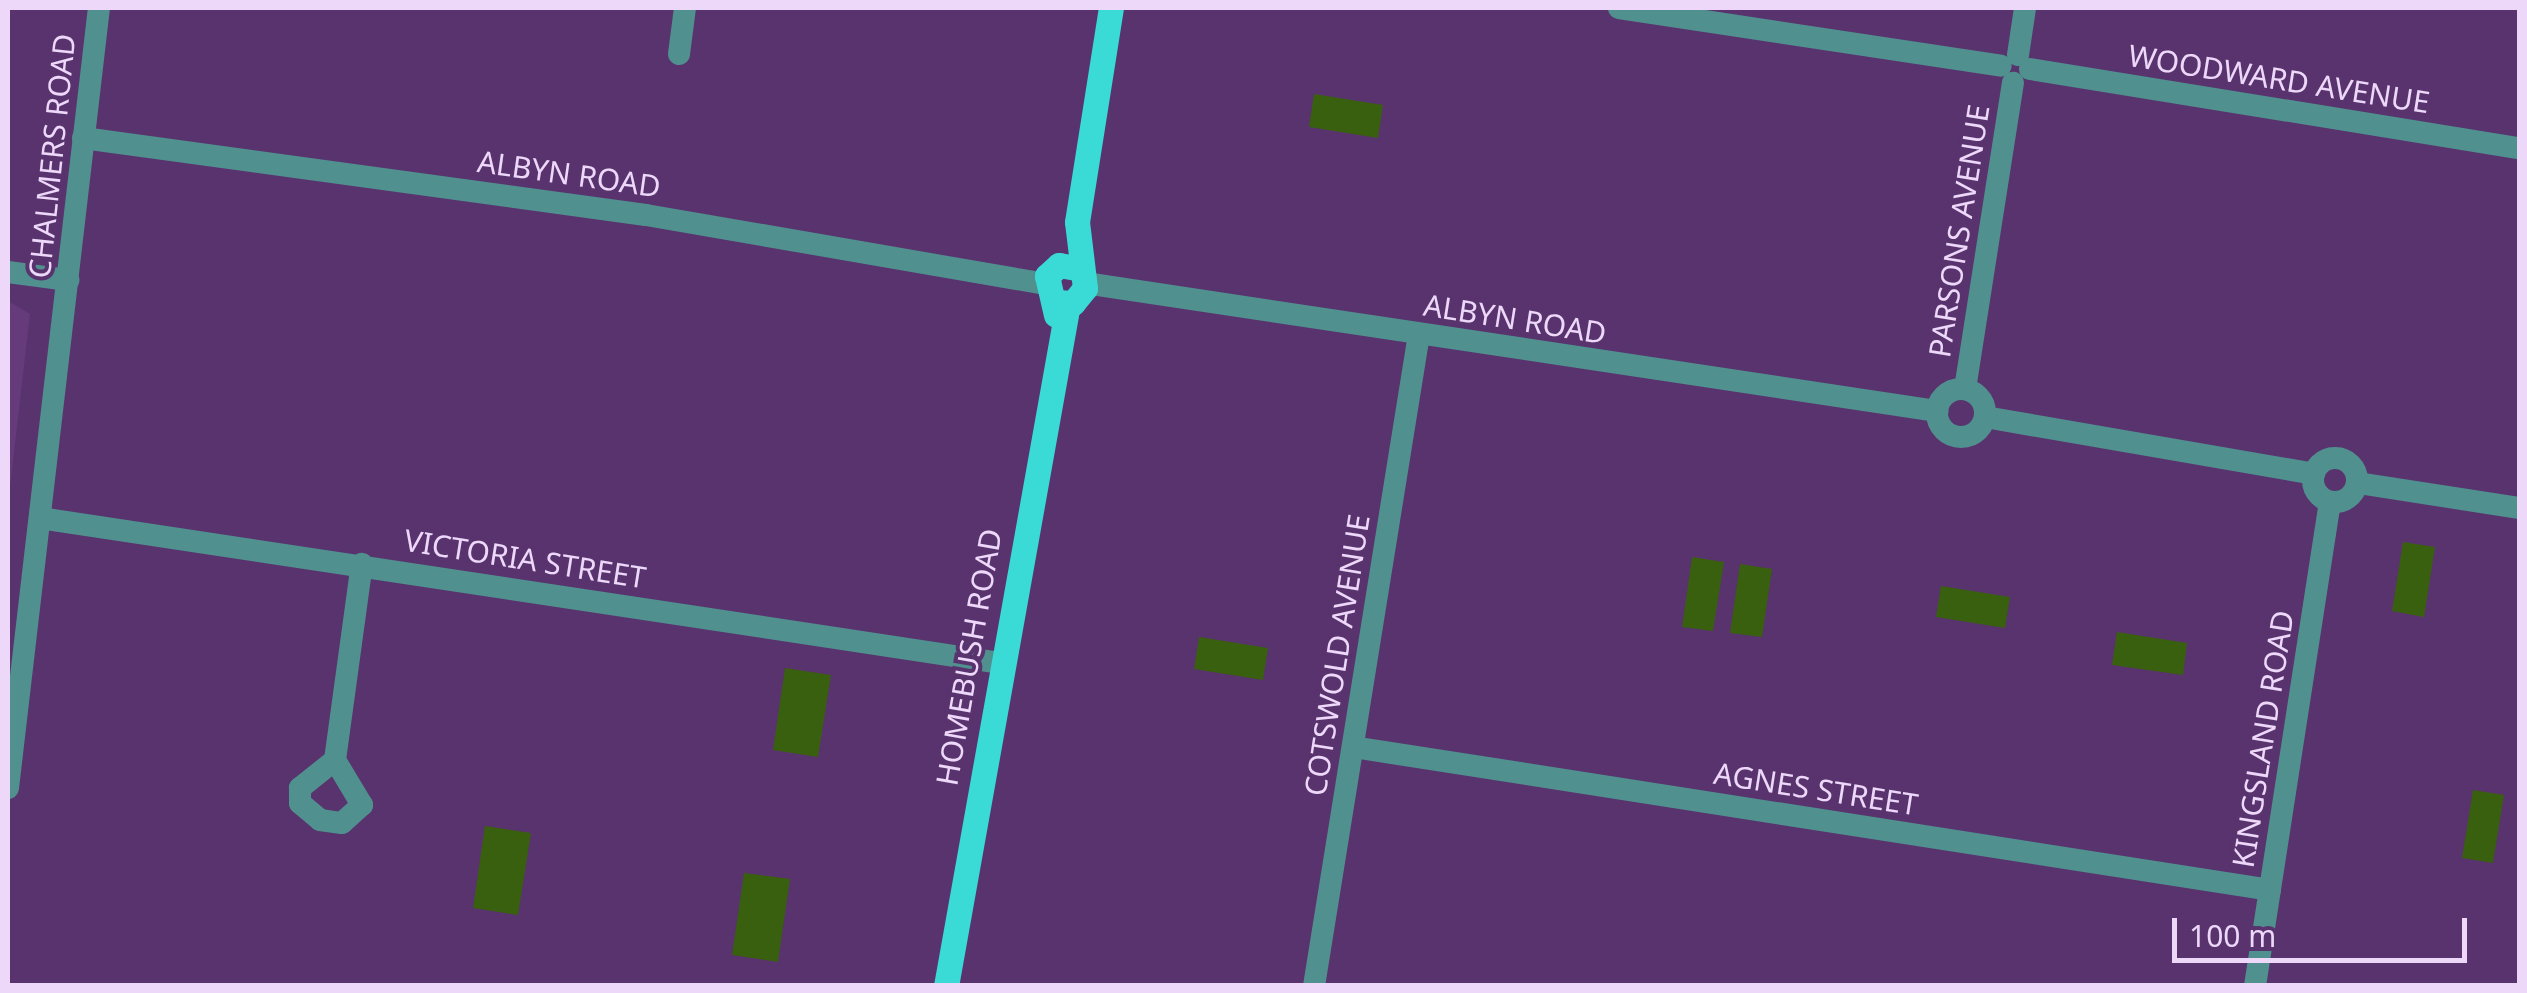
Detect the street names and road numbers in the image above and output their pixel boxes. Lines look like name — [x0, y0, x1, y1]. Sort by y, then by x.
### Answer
street label: CHALMERS ROAD — [21, 32, 83, 280]
street label: WOODWARD AVENUE — [2126, 37, 2432, 121]
street label: PARSONS AVENUE — [1921, 102, 1997, 360]
street label: ALBYN ROAD — [475, 143, 663, 205]
street label: ALBYN ROAD — [1421, 287, 1609, 351]
street label: COTSWOLD AVENUE — [1297, 512, 1377, 798]
street label: VICTORIA STREET — [402, 522, 648, 596]
street label: HOMEBUSH ROAD — [929, 526, 1009, 788]
street label: KINGSLAND ROAD — [2225, 608, 2301, 870]
street label: AGNES STREET — [1711, 755, 1921, 823]

